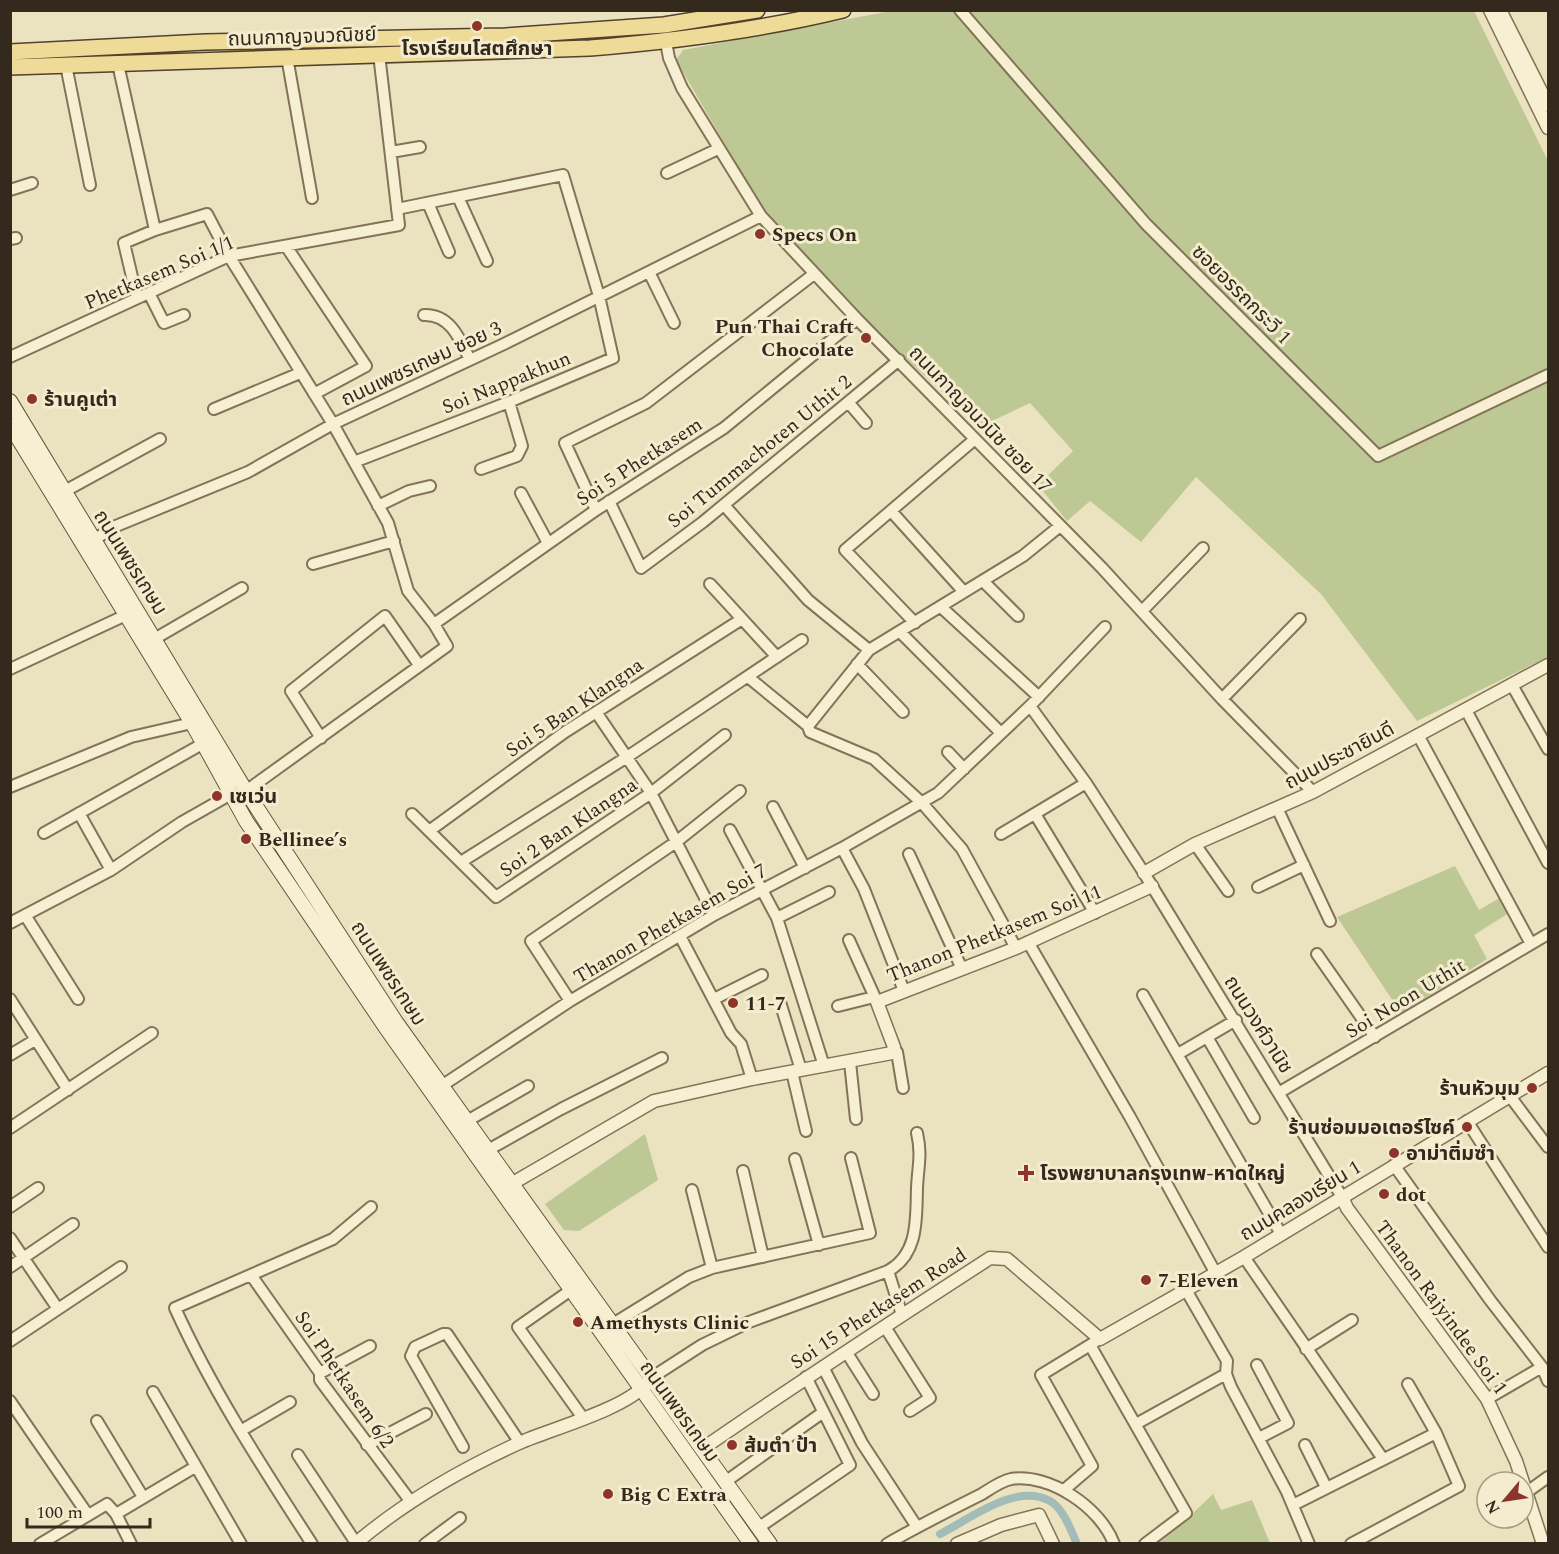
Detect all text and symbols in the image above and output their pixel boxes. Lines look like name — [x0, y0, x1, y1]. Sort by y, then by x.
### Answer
street label: ถนนกาญจนวณิชย์ — [227, 19, 377, 55]
marker: โรงเรียนโสตศึกษา — [470, 19, 484, 33]
place label: โรงเรียนโสตศึกษา — [401, 34, 553, 64]
place label: Specs On — [772, 220, 857, 250]
marker: Specs On — [753, 227, 767, 241]
street label: Phetkasem Soi 1/1 — [80, 228, 239, 318]
street label: ซอยอรรถกระวี 1 — [1184, 238, 1298, 352]
place label: Pun Thai Craft Chocolate — [715, 312, 854, 365]
street label: ถนนเพชรเกษม ซอย 3 — [336, 314, 507, 414]
marker: Pun Thai Craft Chocolate — [859, 331, 873, 345]
street label: ถนนกาญจนวนิช ซอย 17 — [902, 339, 1059, 500]
street label: Soi Nappakhun — [437, 343, 575, 422]
street label: Soi Tummachoten Uthit 2 — [661, 368, 858, 536]
place label: ร้านคูเต่า — [44, 385, 117, 415]
marker: ร้านคูเต่า — [25, 392, 39, 406]
street label: Soi 5 Phetkasem — [570, 410, 709, 514]
street label: ถนนเพชรเกษม — [86, 504, 175, 621]
street label: Soi 5 Ban Klangna — [499, 650, 650, 765]
street label: ถนนประชายินดี — [1279, 714, 1400, 797]
street label: Soi 2 Ban Klangna — [493, 770, 644, 885]
place label: เซเว่น — [229, 782, 277, 812]
marker: เซเว่น — [210, 789, 224, 803]
place label: Bellinee’s — [258, 825, 347, 855]
marker: Bellinee’s — [239, 832, 253, 846]
street label: Thanon Phetkasem Soi 7 — [568, 856, 773, 992]
street label: Thanon Phetkasem Soi 11 — [882, 877, 1106, 991]
street label: ถนนเพชรเกษม — [343, 915, 433, 1032]
street label: Soi Noon Uthit — [1340, 951, 1471, 1047]
street label: ถนนวงศ์วานิช — [1216, 970, 1300, 1080]
place label: 11-7 — [745, 989, 786, 1019]
marker: 11-7 — [726, 996, 740, 1010]
place label: ร้านหัวมุม — [1439, 1074, 1520, 1104]
marker: ร้านหัวมุม — [1525, 1081, 1539, 1095]
place label: ร้านซ่อมมอเตอร์ไซค์ — [1288, 1113, 1455, 1143]
marker: ร้านซ่อมมอเตอร์ไซค์ — [1460, 1120, 1474, 1134]
place label: อาม่าติ่มซำ — [1406, 1139, 1495, 1169]
marker: อาม่าติ่มซำ — [1387, 1146, 1401, 1160]
street label: ถนนคลองเรียน 1 — [1234, 1153, 1367, 1249]
place label: โรงพยาบาลกรุงเทพ-หาดใหญ่ — [1040, 1159, 1285, 1189]
marker: โรงพยาบาลกรุงเทพ-หาดใหญ่ — [1017, 1164, 1035, 1182]
place label: dot — [1396, 1180, 1427, 1210]
marker: dot — [1377, 1187, 1391, 1201]
street label: Thanon Rajyindee Soi 1 — [1367, 1214, 1515, 1401]
street label: Soi 15 Phetkasem Road — [784, 1240, 973, 1377]
place label: 7-Eleven — [1158, 1266, 1239, 1296]
marker: 7-Eleven — [1139, 1273, 1153, 1287]
street label: Soi Phetkasem 6/2 — [287, 1305, 401, 1454]
place label: Amethysts Clinic — [590, 1308, 749, 1338]
marker: Amethysts Clinic — [571, 1315, 585, 1329]
street label: ถนนเพชรเกษม — [632, 1354, 727, 1469]
place label: ส้มตำ ป้า — [744, 1431, 817, 1461]
marker: ส้มตำ ป้า — [725, 1438, 739, 1452]
north arrow — [1475, 1470, 1535, 1530]
place label: Big C Extra — [620, 1480, 728, 1510]
marker: Big C Extra — [601, 1487, 615, 1501]
scale bar — [27, 1491, 150, 1529]
text: N — [1479, 1495, 1506, 1518]
text: 100 m — [36, 1499, 83, 1526]

